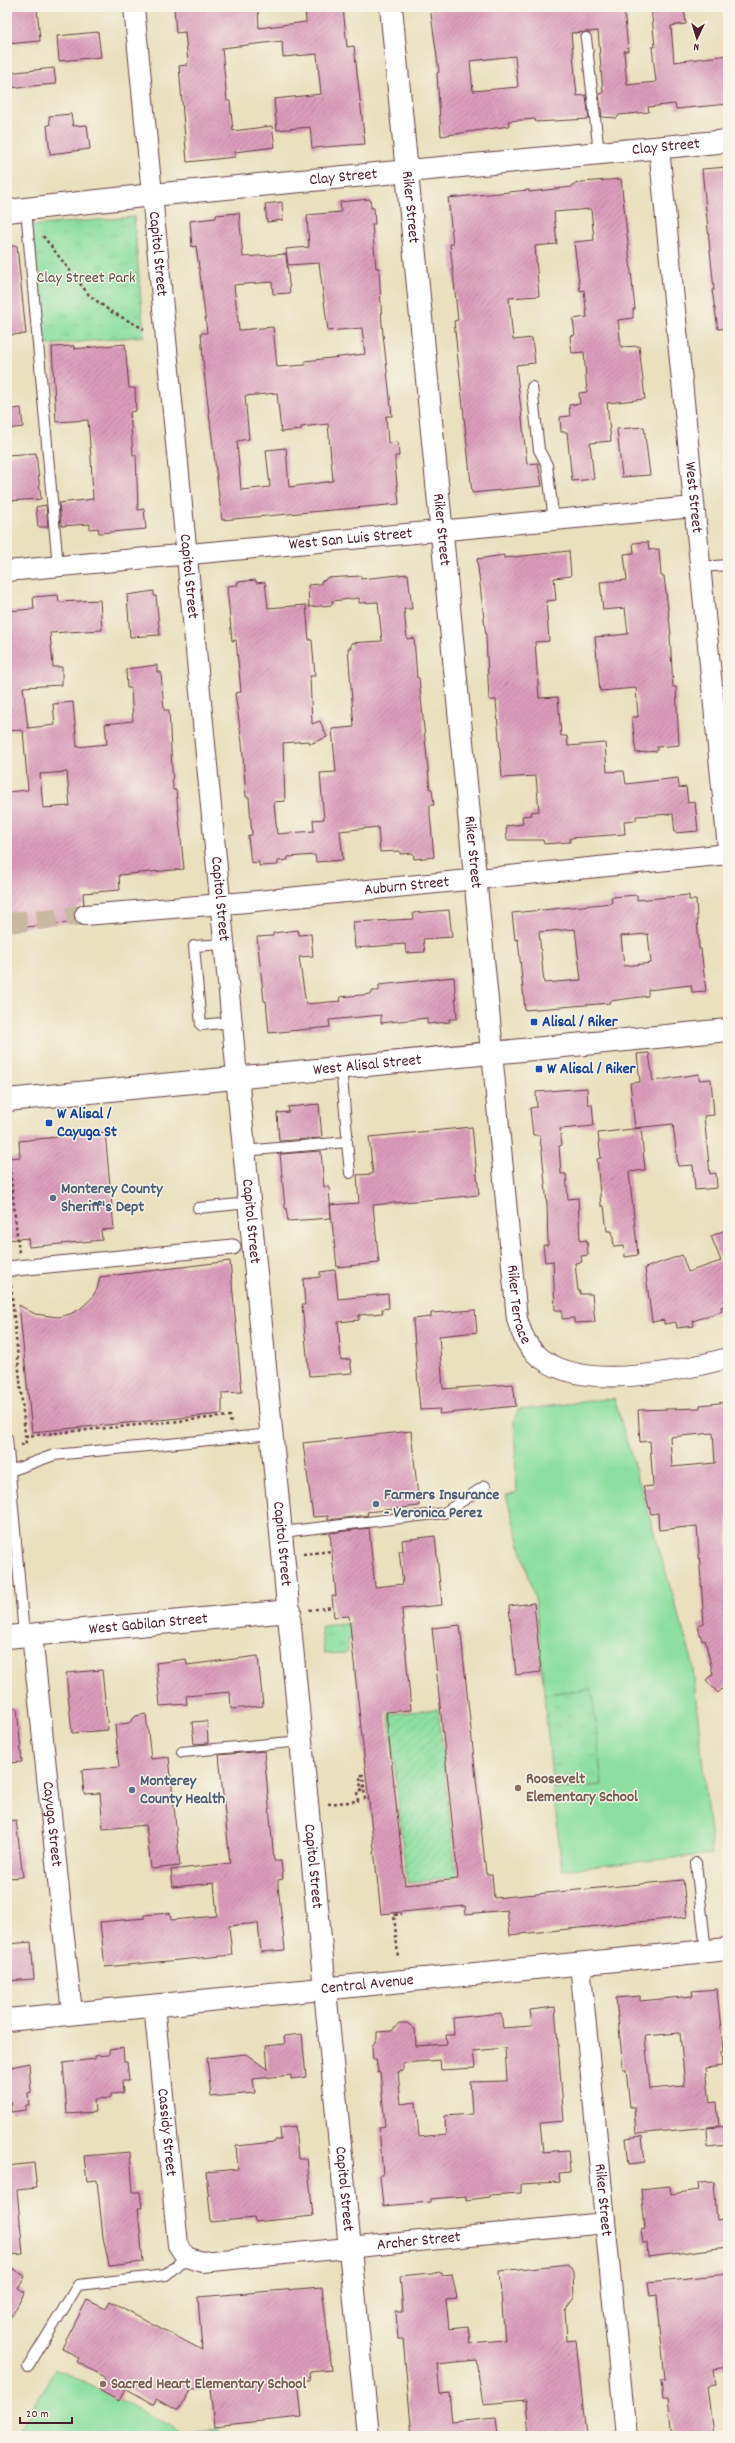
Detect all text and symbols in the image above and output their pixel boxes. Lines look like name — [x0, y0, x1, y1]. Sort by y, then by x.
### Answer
north arrow — [677, 18, 717, 58]
text: N — [693, 38, 700, 54]
street label: Clay Street — [631, 132, 701, 161]
street label: Clay Street — [308, 162, 378, 192]
street label: Riker Street — [395, 170, 425, 245]
street label: Capitol Street — [142, 210, 173, 297]
park label: Clay Street Park — [36, 267, 136, 290]
street label: West Street — [678, 461, 708, 534]
street label: Riker Street — [427, 492, 456, 567]
street label: West San Luis Street — [288, 522, 413, 556]
street label: Capitol Street — [173, 533, 204, 620]
street label: Riker Street — [458, 815, 488, 890]
street label: Capitol Street — [204, 855, 235, 942]
street label: Auburn Street — [363, 870, 450, 902]
place label: Alisal / Riker — [542, 1011, 619, 1034]
marker: Alisal / Riker — [529, 1017, 539, 1027]
street label: West Alisal Street — [312, 1048, 423, 1082]
place label: W Alisal / Riker — [547, 1058, 637, 1081]
marker: W Alisal / Riker — [534, 1064, 544, 1074]
place label: W Alisal / Cayuga St — [57, 1103, 117, 1144]
marker: W Alisal / Cayuga St — [44, 1118, 54, 1128]
place label: Monterey County Sheriff's Dept — [61, 1178, 164, 1219]
street label: Capitol Street — [235, 1178, 267, 1265]
marker: Monterey County Sheriff's Dept — [48, 1193, 58, 1203]
street label: Riker Terrace — [500, 1264, 537, 1348]
place label: Farmers Insurance - Veronica Perez — [384, 1484, 499, 1525]
marker: Farmers Insurance - Veronica Perez — [371, 1499, 381, 1509]
street label: Capitol Street — [267, 1500, 298, 1587]
street label: West Gabilan Street — [88, 1607, 209, 1641]
place label: Roosevelt Elementary School — [526, 1768, 638, 1809]
place label: Monterey County Health — [140, 1770, 225, 1811]
street label: Cayuga Street — [36, 1780, 68, 1868]
marker: Roosevelt Elementary School — [513, 1783, 523, 1793]
marker: Monterey County Health — [127, 1785, 137, 1795]
street label: Capitol Street — [298, 1823, 329, 1910]
street label: Central Avenue — [320, 1969, 415, 2001]
street label: Cassidy Street — [151, 2087, 183, 2178]
street label: Capitol Street — [329, 2145, 360, 2232]
street label: Riker Street — [588, 2163, 618, 2237]
street label: Archer Street — [376, 2226, 462, 2257]
place label: Sacred Heart Elementary School — [111, 2373, 306, 2396]
marker: Sacred Heart Elementary School — [98, 2379, 108, 2389]
scale bar — [20, 2399, 72, 2425]
text: 20 m — [26, 2406, 49, 2423]

